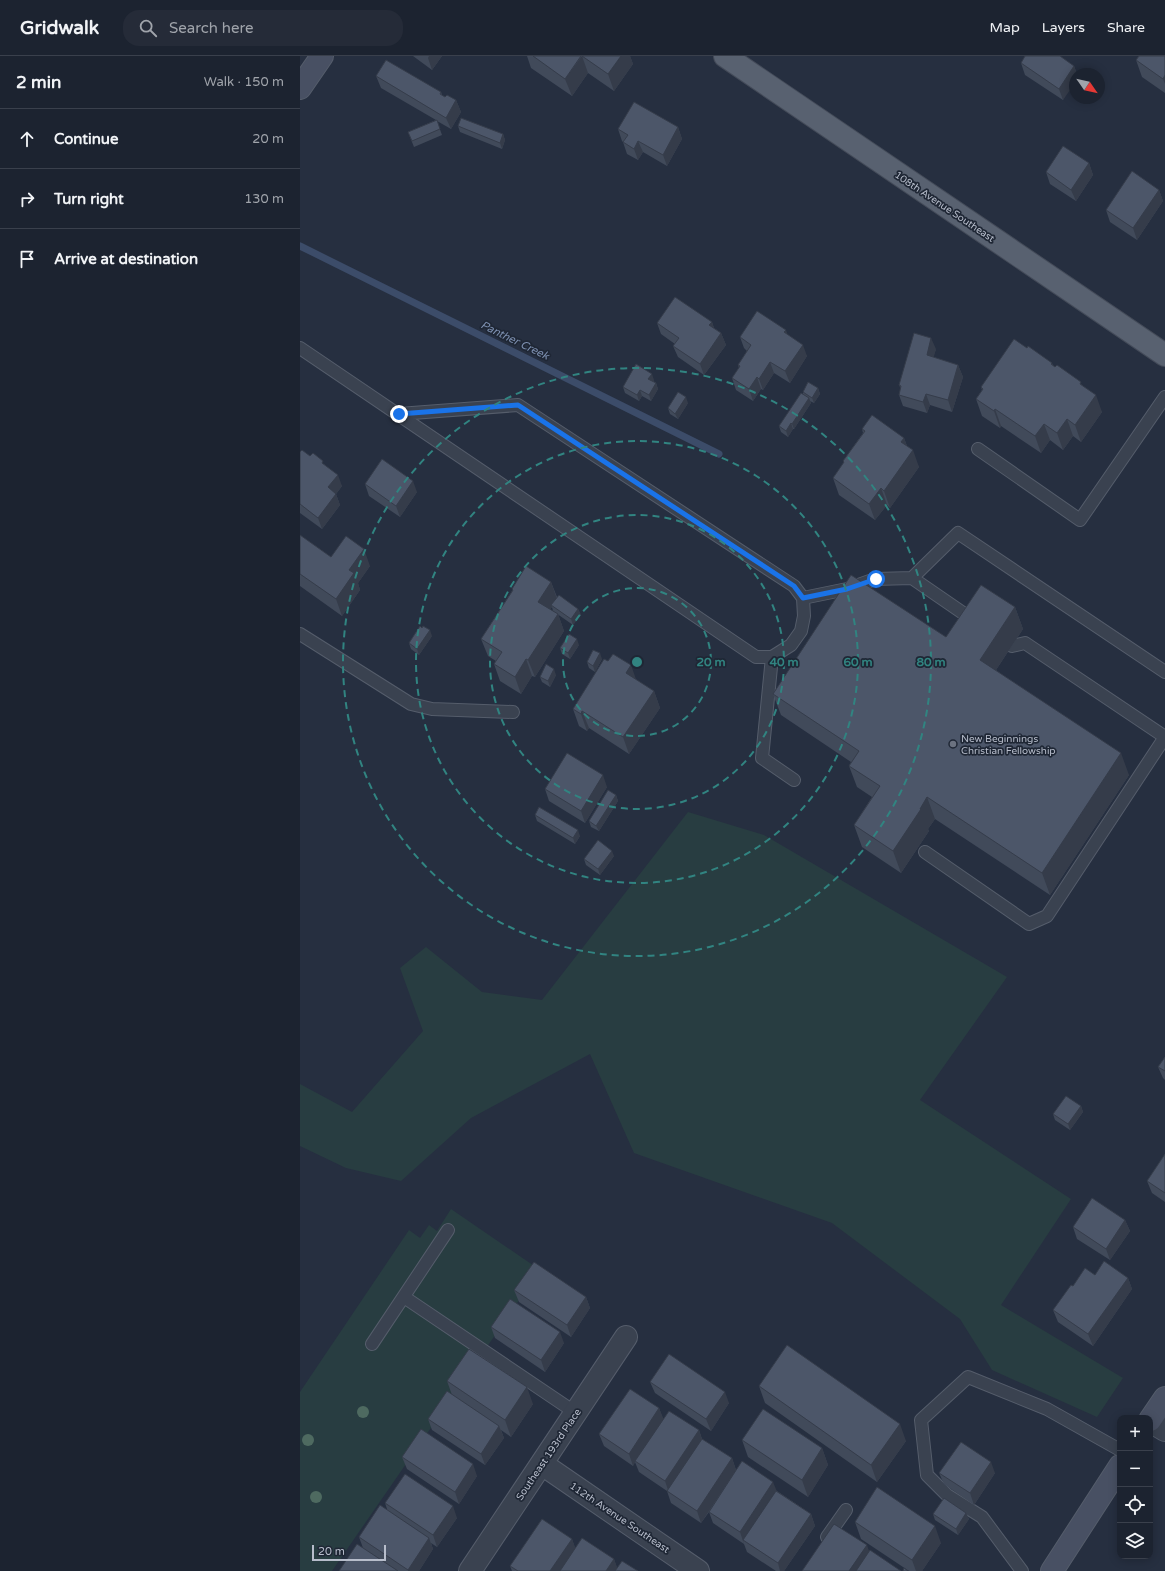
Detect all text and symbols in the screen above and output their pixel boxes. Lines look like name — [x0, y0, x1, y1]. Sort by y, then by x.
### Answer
search box — [123, 10, 403, 46]
text: Gridwalk — [20, 17, 99, 39]
icon: search — [137, 17, 159, 39]
text: Search here — [169, 19, 253, 37]
text: Map — [990, 19, 1020, 36]
text: Layers — [1042, 19, 1085, 36]
text: Share — [1107, 19, 1145, 36]
north arrow — [1069, 68, 1105, 104]
text: 2 min — [16, 72, 61, 93]
text: Walk · 150 m — [204, 74, 284, 90]
icon: ahead — [16, 128, 38, 150]
text: Continue — [54, 130, 118, 148]
text: 20 m — [252, 131, 284, 147]
street label: 108th Avenue Southeast — [892, 169, 997, 245]
icon: right — [16, 188, 38, 210]
text: Turn right — [54, 190, 124, 208]
text: 130 m — [244, 191, 284, 207]
icon: arrive — [16, 248, 38, 270]
text: Arrive at destination — [54, 250, 198, 268]
water label: Panther Creek — [479, 318, 552, 363]
route end — [390, 405, 408, 423]
route start — [867, 570, 885, 588]
centre of rings — [630, 655, 644, 669]
text: 20 m — [696, 655, 726, 669]
text: 40 m — [769, 655, 799, 669]
text: 60 m — [843, 655, 873, 669]
text: 80 m — [916, 655, 946, 669]
place label: New Beginnings Christian Fellowship — [961, 733, 1056, 757]
marker: New Beginnings Christian Fellowship — [948, 739, 958, 749]
street label: Southeast 193rd Place — [514, 1406, 584, 1503]
map controls — [1117, 1415, 1153, 1559]
button: + — [1117, 1415, 1153, 1451]
button: − — [1117, 1451, 1153, 1487]
street label: 112th Avenue Southeast — [567, 1480, 672, 1556]
button: locate — [1117, 1487, 1153, 1523]
button: layers — [1117, 1523, 1153, 1559]
scale bar — [312, 1543, 386, 1562]
text: 20 m — [318, 1545, 345, 1558]

